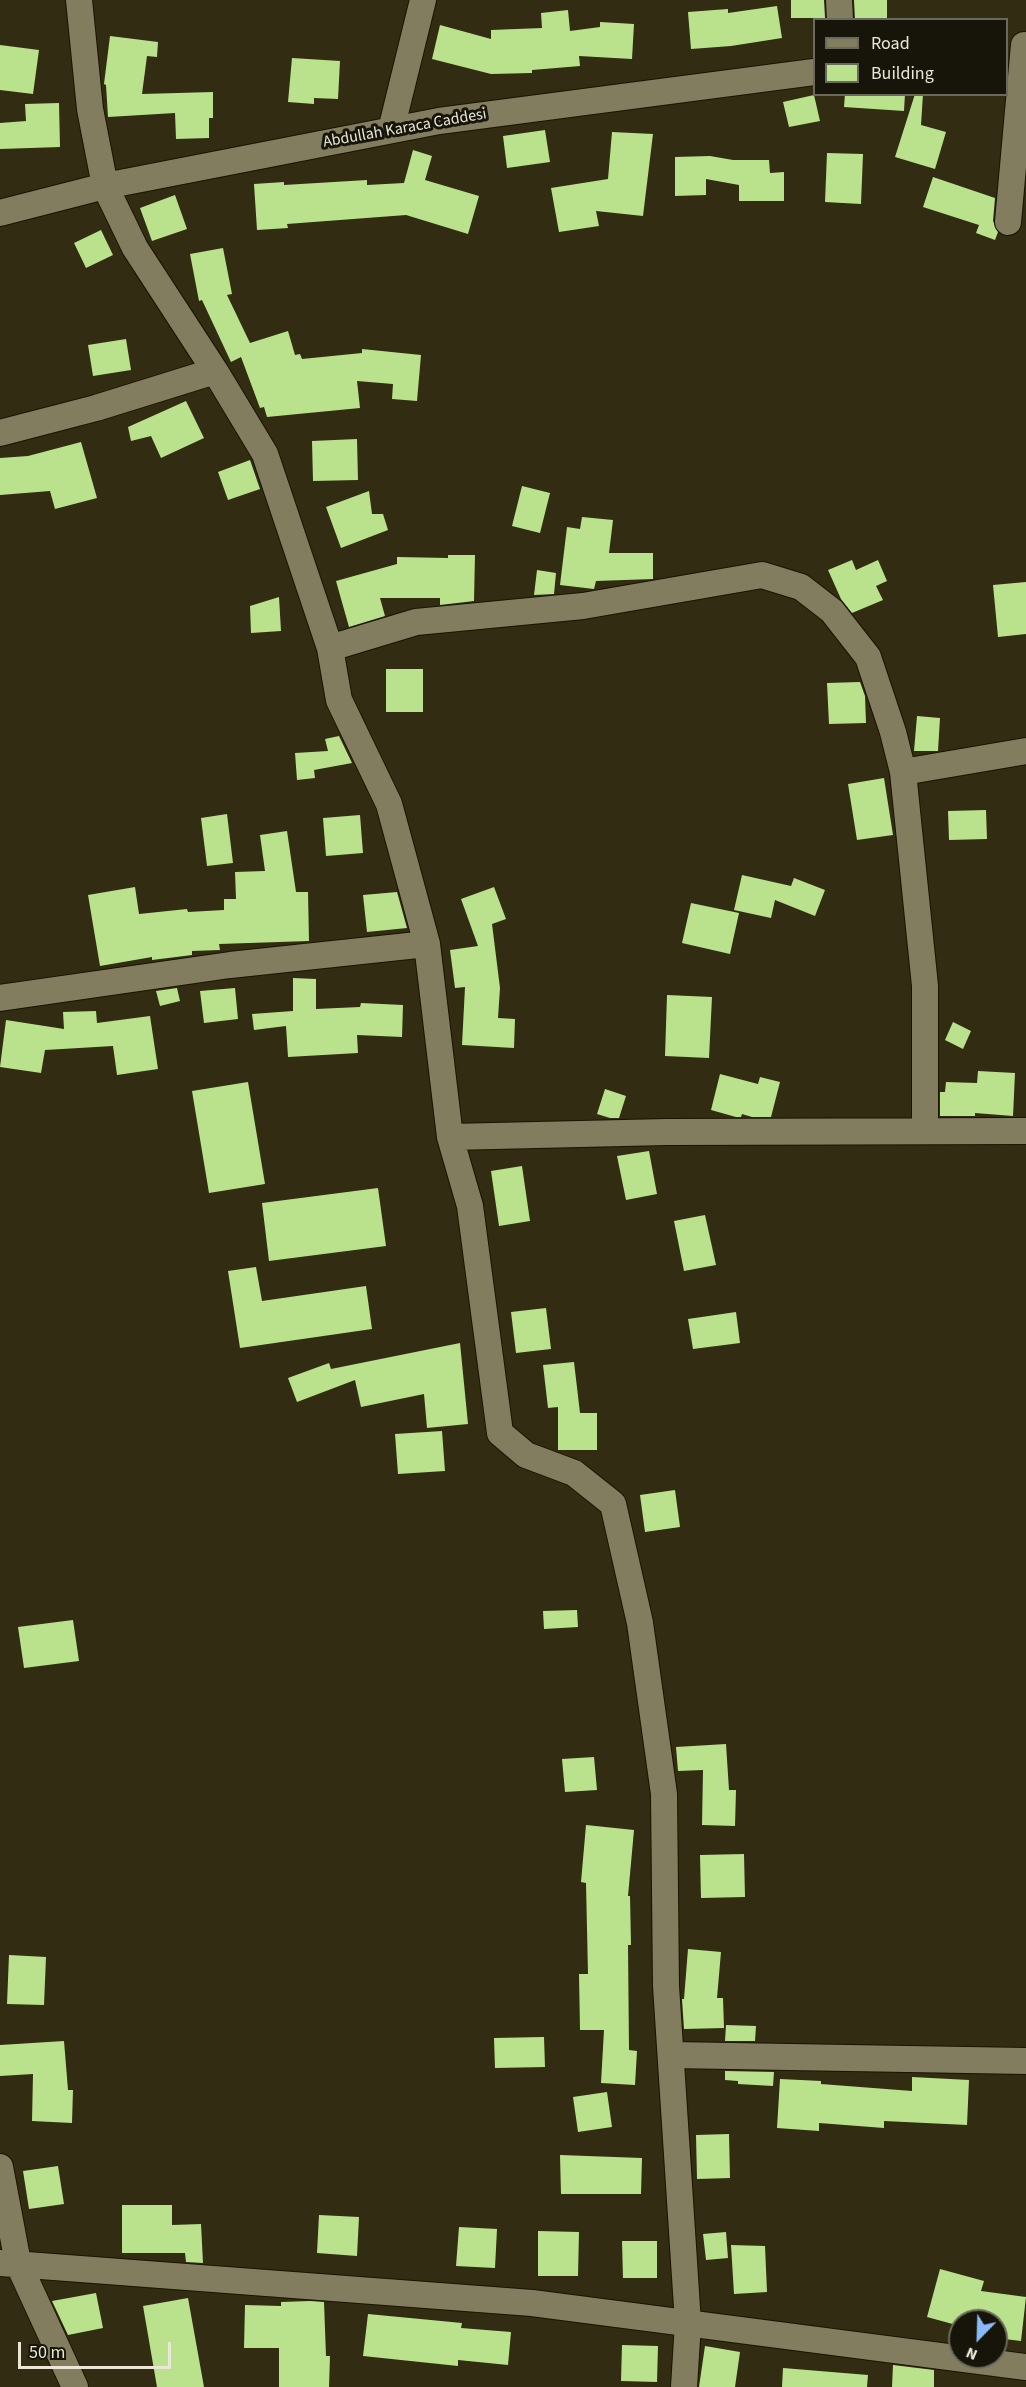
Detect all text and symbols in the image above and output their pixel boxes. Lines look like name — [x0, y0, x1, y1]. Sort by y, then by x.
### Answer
legend — [813, 18, 1008, 96]
text: Road — [871, 31, 910, 56]
text: Building — [871, 61, 934, 86]
street label: Abdullah Karaca Caddesi — [322, 105, 488, 153]
north arrow — [948, 2309, 1008, 2369]
scale bar — [21, 2330, 174, 2368]
text: 50 m — [29, 2340, 65, 2365]
text: N — [963, 2342, 981, 2366]

